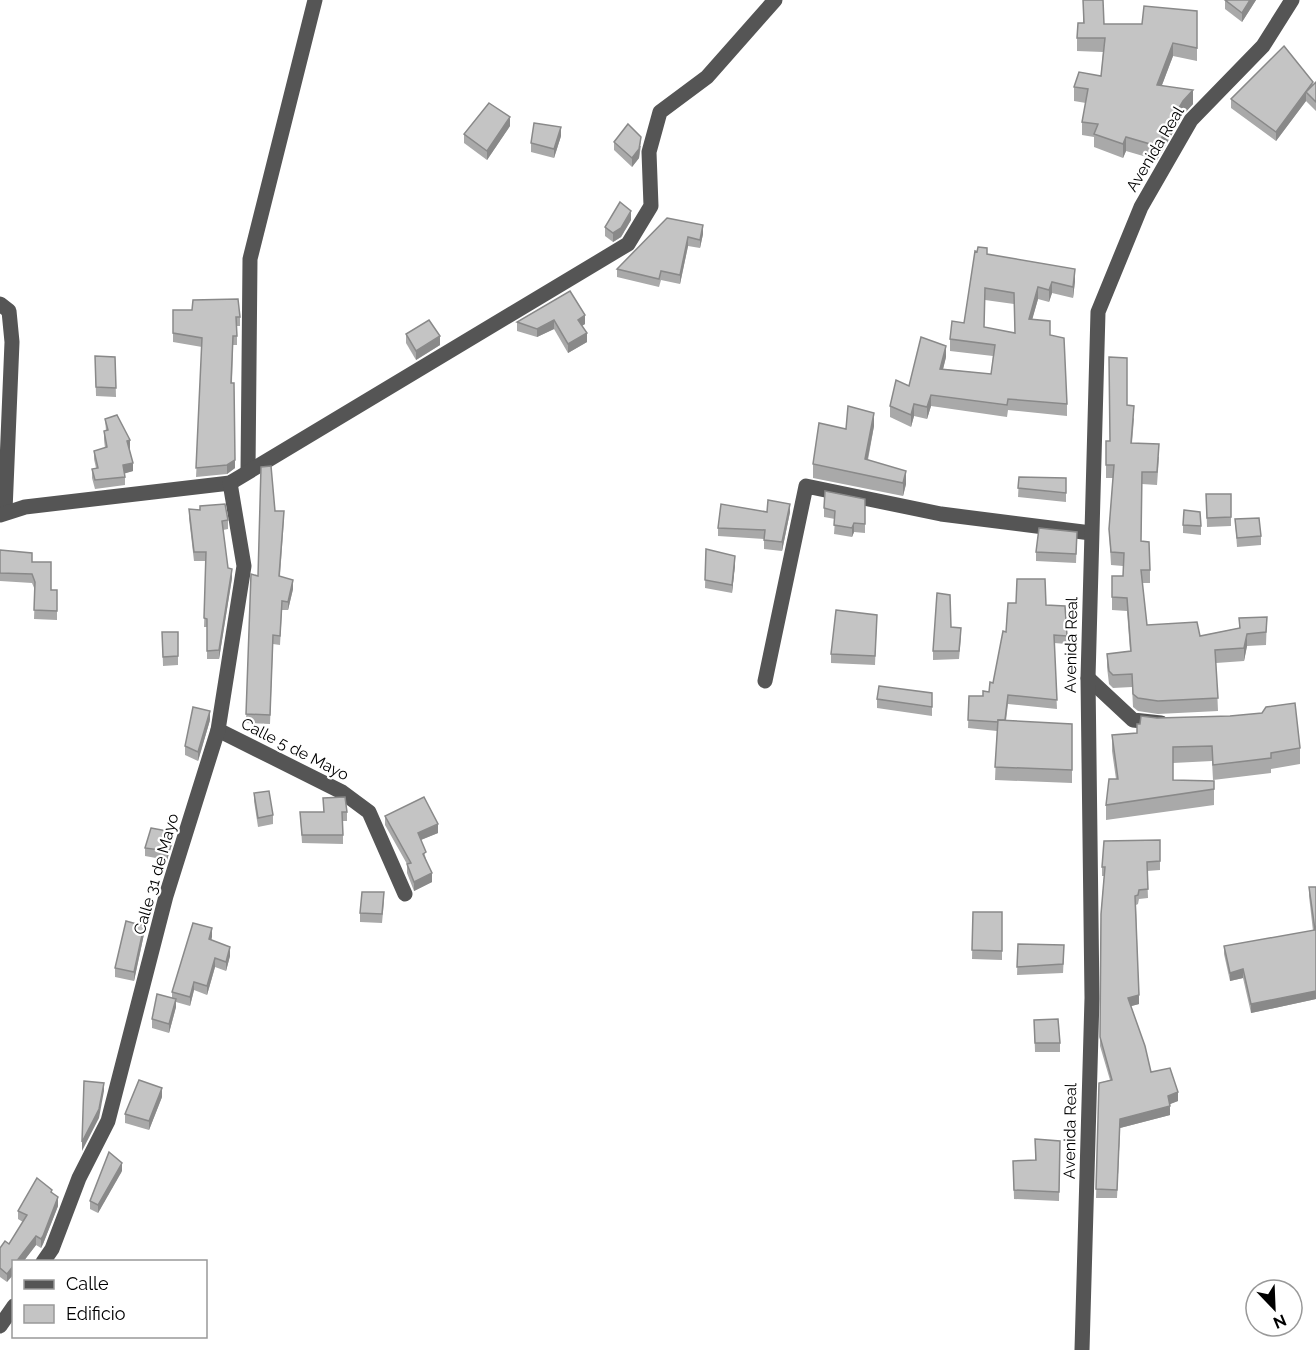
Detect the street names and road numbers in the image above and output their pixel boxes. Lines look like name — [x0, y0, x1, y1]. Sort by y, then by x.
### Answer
street label: Avenida Real — [1122, 102, 1188, 195]
street label: Avenida Real — [1061, 596, 1081, 693]
street label: Calle 5 de Mayo — [238, 714, 352, 784]
street label: Calle 31 de Mayo — [130, 811, 182, 937]
street label: Avenida Real — [1060, 1082, 1080, 1179]

